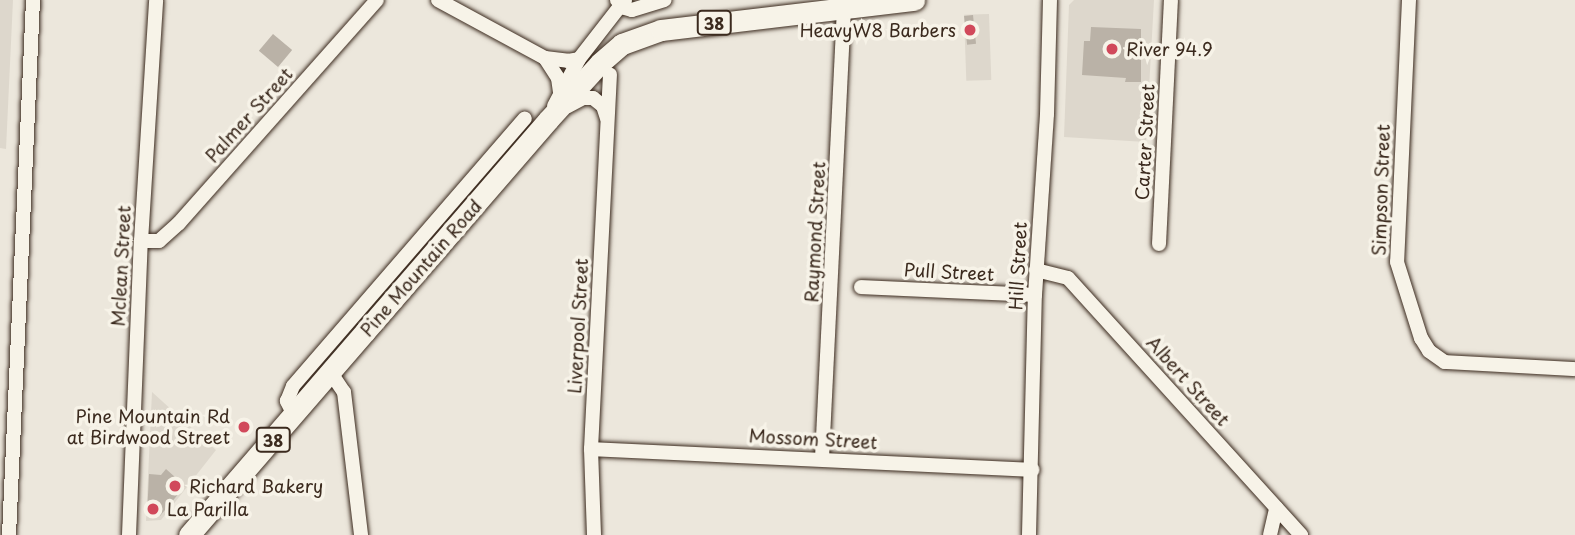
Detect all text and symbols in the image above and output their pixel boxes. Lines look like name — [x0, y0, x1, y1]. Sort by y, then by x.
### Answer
road number: 38 — [696, 10, 732, 36]
place label: HeavyW8 Barbers — [800, 19, 956, 41]
marker: HeavyW8 Barbers — [962, 22, 978, 38]
place label: River 94.9 — [1126, 38, 1214, 60]
marker: River 94.9 — [1104, 41, 1120, 57]
street label: Palmer Street — [201, 63, 297, 167]
street label: Carter Street — [1131, 83, 1159, 201]
street label: Simpson Street — [1368, 124, 1394, 256]
street label: Raymond Street — [801, 161, 829, 303]
street label: Pine Mountain Road — [356, 195, 486, 341]
street label: Mclean Street — [107, 205, 135, 327]
street label: Hill Street — [1005, 221, 1031, 311]
street label: Liverpool Street — [564, 257, 592, 395]
street label: Pull Street — [903, 259, 995, 285]
street label: Albert Street — [1142, 331, 1234, 431]
place label: Pine Mountain Rd at Birdwood Street — [65, 406, 230, 448]
marker: Pine Mountain Rd at Birdwood Street — [236, 419, 252, 435]
street label: Mossom Street — [748, 425, 878, 453]
road number: 38 — [256, 428, 290, 452]
place label: Richard Bakery — [189, 475, 325, 497]
marker: Richard Bakery — [167, 478, 183, 494]
place label: La Parilla — [167, 498, 249, 520]
marker: La Parilla — [145, 501, 161, 517]

